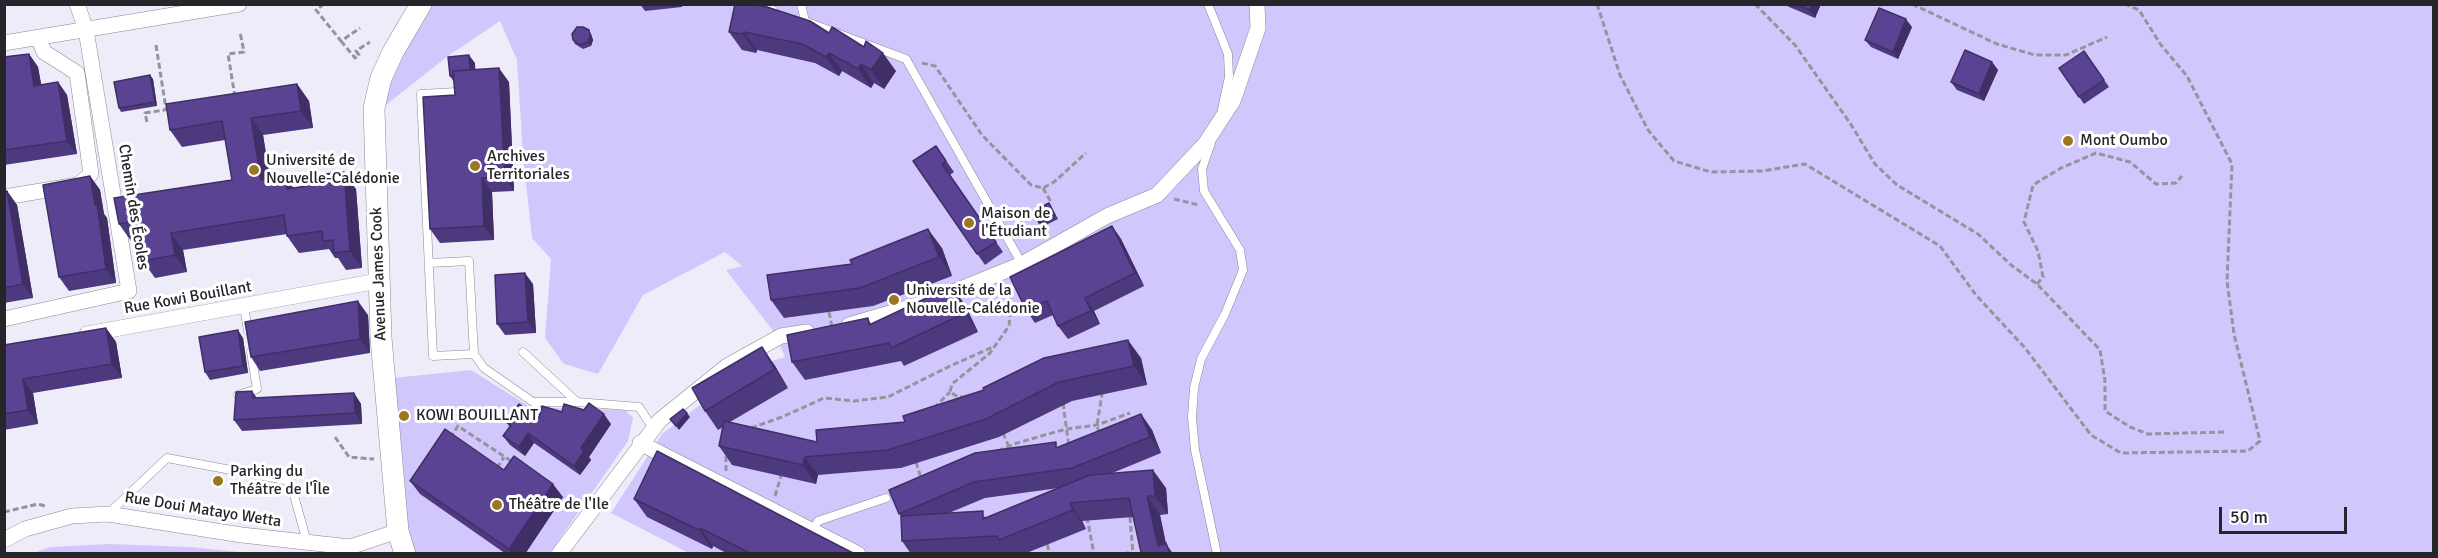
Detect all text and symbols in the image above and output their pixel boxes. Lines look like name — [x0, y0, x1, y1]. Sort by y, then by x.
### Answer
place label: Mont Oumbo — [2080, 131, 2168, 151]
marker: Mont Oumbo — [2061, 134, 2075, 148]
street label: Chemin des Écoles — [114, 143, 152, 271]
place label: Archives Territoriales — [487, 147, 570, 185]
place label: Université de Nouvelle-Calédonie — [266, 151, 400, 189]
marker: Archives Territoriales — [468, 159, 482, 173]
marker: Université de Nouvelle-Calédonie — [247, 163, 261, 177]
place label: Maison de l'Étudiant — [981, 204, 1050, 242]
street label: Avenue James Cook — [367, 207, 391, 341]
marker: Maison de l'Étudiant — [962, 216, 976, 230]
street label: Rue Kowi Bouillant — [123, 277, 253, 319]
place label: Université de la Nouvelle-Calédonie — [906, 281, 1040, 319]
marker: Université de la Nouvelle-Calédonie — [887, 293, 901, 307]
place label: KOWI BOUILLANT — [416, 406, 538, 426]
marker: KOWI BOUILLANT — [397, 409, 411, 423]
place label: Parking du Théâtre de l'Île — [230, 462, 330, 500]
marker: Parking du Théâtre de l'Île — [211, 474, 225, 488]
street label: Rue Doui Matayo Wetta — [123, 488, 283, 532]
place label: Théâtre de l'Ile — [509, 495, 609, 515]
scale bar — [2222, 495, 2350, 533]
marker: Théâtre de l'Ile — [490, 498, 504, 512]
text: 50 m — [2230, 506, 2268, 528]

